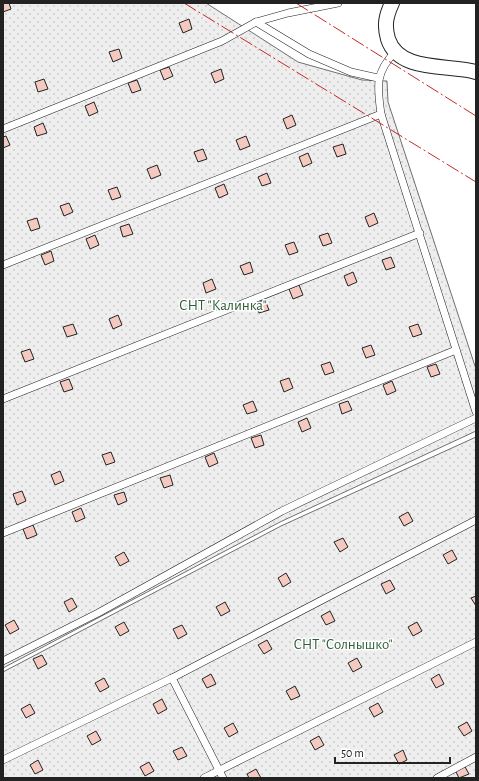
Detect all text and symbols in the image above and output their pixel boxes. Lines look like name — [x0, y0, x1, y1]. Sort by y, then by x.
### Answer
park label: СНТ "Калинка" — [179, 298, 267, 313]
park label: СНТ "Солнышко" — [293, 637, 393, 652]
scale bar — [335, 739, 450, 765]
text: 50 m — [341, 747, 364, 759]

